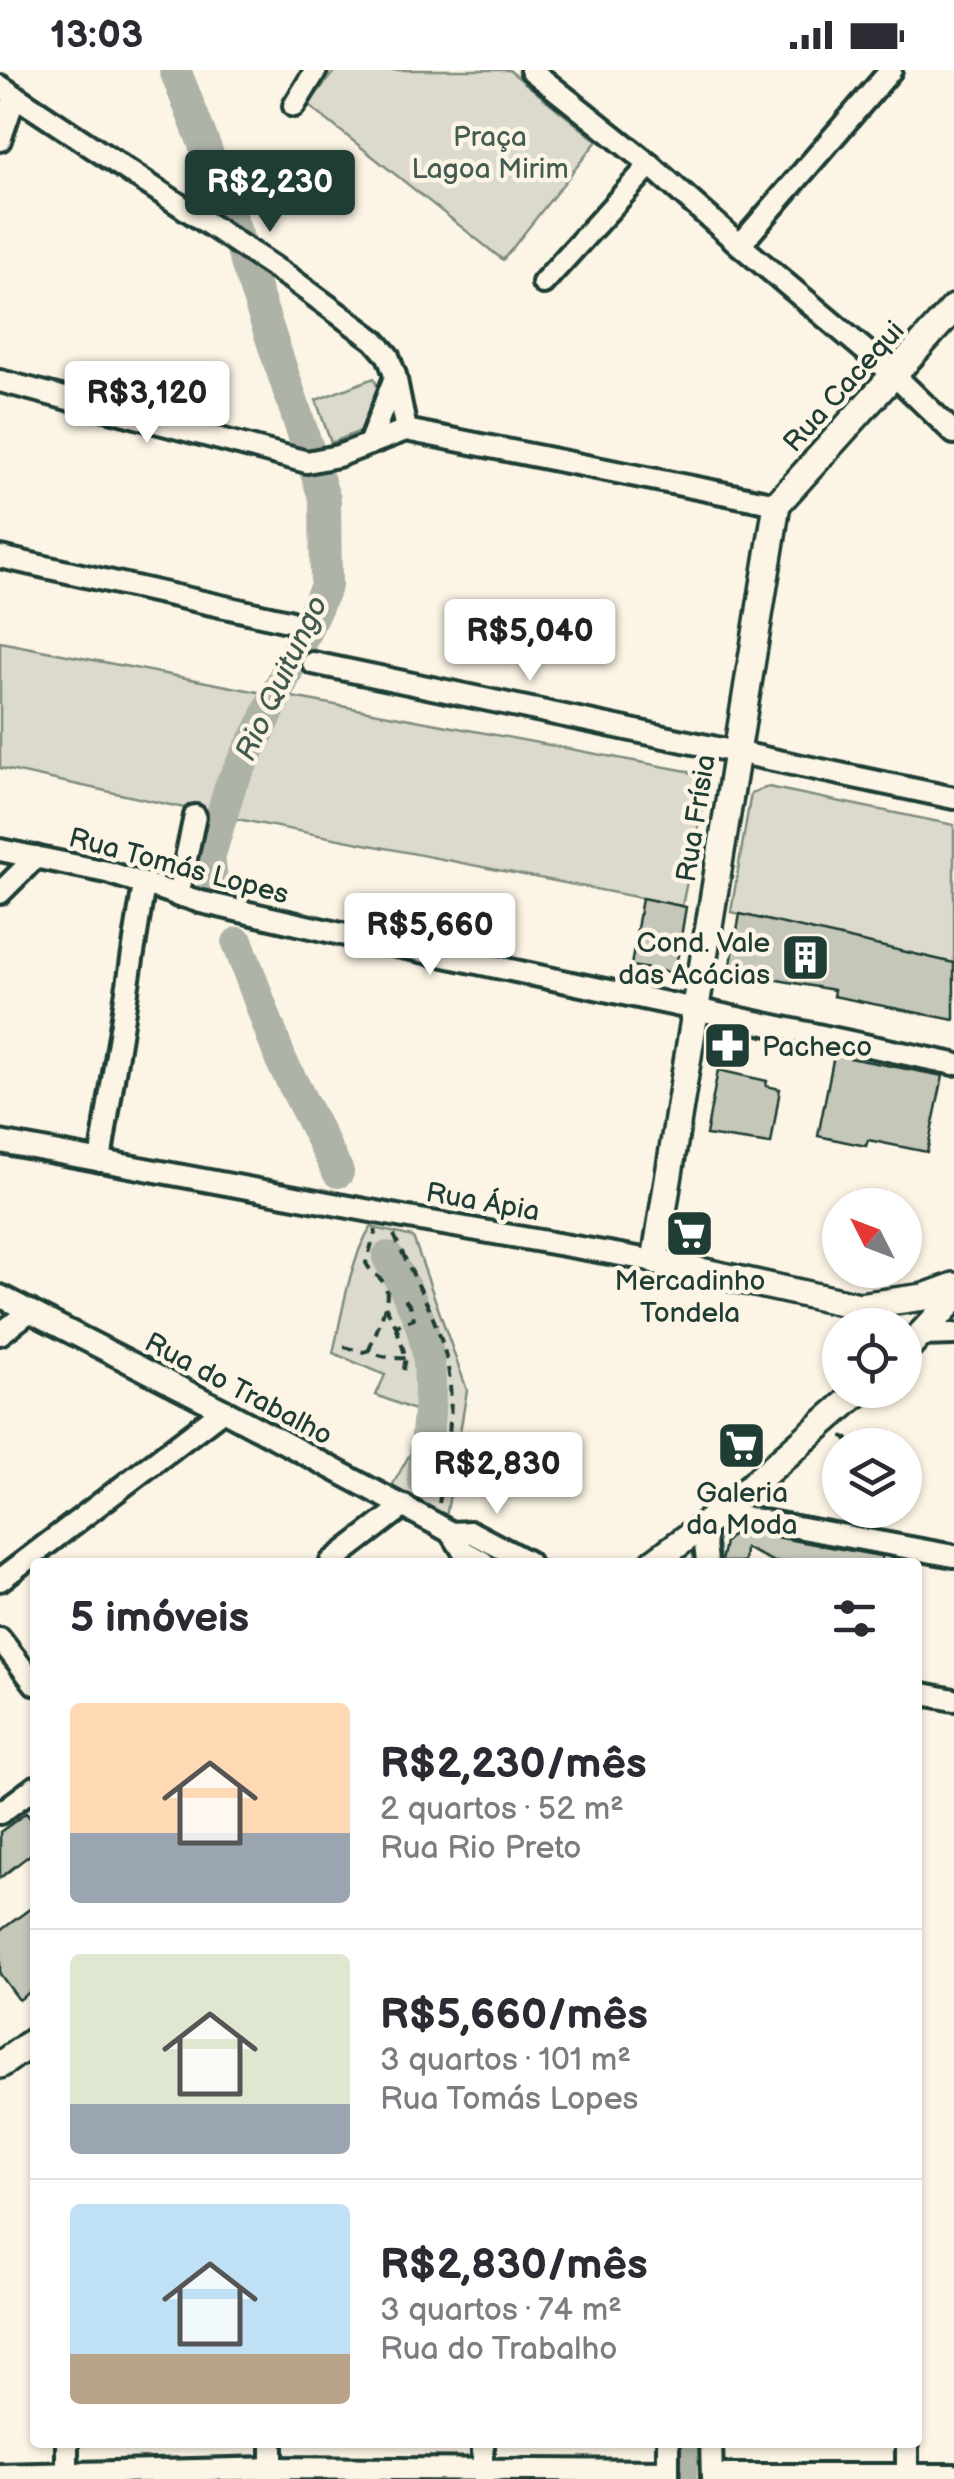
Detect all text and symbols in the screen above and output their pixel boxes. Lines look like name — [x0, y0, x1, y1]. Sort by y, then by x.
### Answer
text: 13:03 — [50, 13, 143, 58]
park label: Praça Lagoa Mirim — [411, 121, 569, 186]
pin: R$2,230 — [178, 150, 362, 235]
text: R$2,230 — [207, 163, 333, 202]
street label: Rua Cacequi — [777, 315, 911, 459]
pin: R$3,120 — [55, 361, 239, 446]
text: R$3,120 — [87, 374, 207, 413]
water label: Rio Quitungo — [228, 590, 336, 766]
pin: R$5,040 — [438, 599, 622, 684]
text: R$5,040 — [466, 612, 594, 651]
street label: Rua Frísia — [670, 752, 723, 884]
street label: Rua Tomás Lopes — [65, 821, 292, 912]
pin: R$5,660 — [338, 893, 522, 978]
text: R$5,660 — [366, 906, 494, 945]
place label: Cond. Vale das Acácias — [618, 927, 770, 992]
building icon: Cond. Vale das Acácias — [779, 932, 831, 984]
pharmacy icon: Pacheco — [701, 1020, 753, 1072]
place label: Pacheco — [762, 1031, 872, 1064]
street label: Rua Ápia — [423, 1175, 542, 1229]
north arrow — [822, 1188, 922, 1288]
map controls — [822, 1188, 922, 1528]
supermarket icon: Mercadinho Tondela — [664, 1207, 716, 1259]
place label: Mercadinho Tondela — [615, 1265, 765, 1330]
button: locate — [822, 1308, 922, 1408]
street label: Rua do Trabalho — [139, 1326, 338, 1453]
supermarket icon: Galeria da Moda — [716, 1419, 768, 1471]
button: layers — [822, 1428, 922, 1528]
pin: R$2,830 — [405, 1432, 589, 1517]
text: R$2,830 — [433, 1445, 561, 1484]
place label: Galeria da Moda — [686, 1477, 798, 1542]
icon: filters — [827, 1591, 882, 1646]
text: 5 imóveis — [70, 1593, 249, 1644]
text: R$2,230/mês — [380, 1739, 647, 1790]
icon: home — [150, 1743, 270, 1863]
text: 2 quartos · 52 m² — [380, 1790, 624, 1829]
text: Rua Rio Preto — [380, 1829, 581, 1868]
text: R$5,660/mês — [380, 1990, 648, 2041]
icon: home — [150, 1994, 270, 2114]
text: 3 quartos · 101 m² — [380, 2041, 631, 2080]
text: Rua Tomás Lopes — [380, 2080, 638, 2119]
text: R$2,830/mês — [380, 2240, 648, 2291]
icon: home — [150, 2244, 270, 2364]
text: 3 quartos · 74 m² — [380, 2291, 622, 2330]
text: Rua do Trabalho — [380, 2330, 617, 2369]

